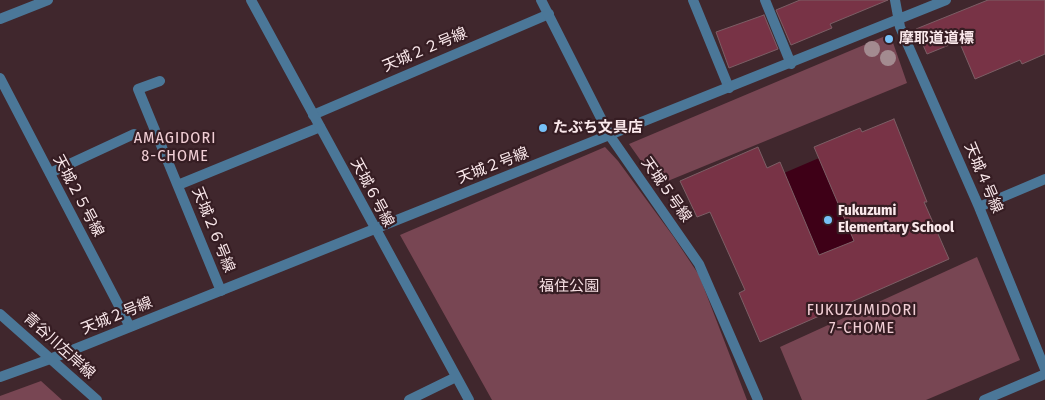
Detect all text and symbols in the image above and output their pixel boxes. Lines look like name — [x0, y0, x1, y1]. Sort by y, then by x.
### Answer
street label: 天城２２号線 — [380, 24, 470, 76]
place label: 摩耶道道標 — [899, 30, 974, 48]
marker: 摩耶道道標 — [883, 33, 895, 45]
place label: たぶち文具店 — [553, 119, 643, 137]
marker: たぶち文具店 — [537, 122, 549, 134]
district label: AMAGIDORI 8-CHOME — [133, 129, 217, 167]
street label: 天城４号線 — [960, 140, 1006, 216]
street label: 天城２号線 — [455, 144, 531, 188]
street label: 天城２５号線 — [49, 152, 107, 240]
street label: 天城５号線 — [637, 154, 695, 226]
street label: 天城６号線 — [346, 156, 398, 230]
street label: 天城２６号線 — [188, 185, 238, 275]
place label: Fukuzumi Elementary School — [838, 202, 954, 237]
marker: Fukuzumi Elementary School — [822, 214, 834, 226]
park label: 福住公園 — [539, 278, 599, 296]
street label: 天城２号線 — [79, 294, 155, 338]
district label: FUKUZUMIDORI 7-CHOME — [805, 301, 919, 339]
street label: 青谷川左岸線 — [20, 309, 98, 383]

